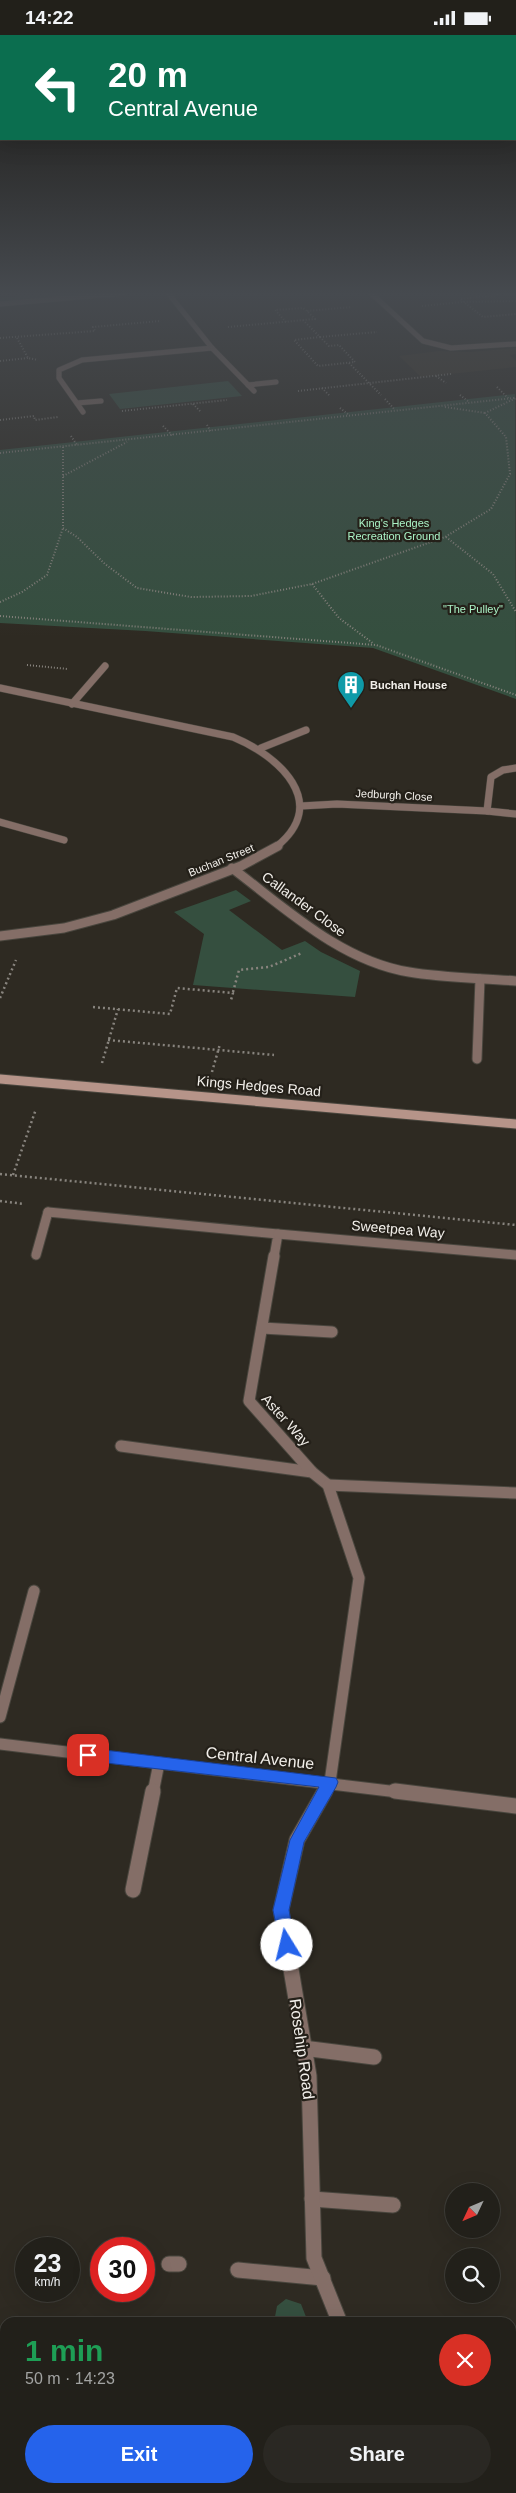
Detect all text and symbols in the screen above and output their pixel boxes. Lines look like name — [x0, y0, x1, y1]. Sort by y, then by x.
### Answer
text: 14:22 — [25, 7, 74, 28]
icon: left — [25, 55, 90, 120]
text: 20 m — [108, 55, 188, 94]
text: Central Avenue — [108, 96, 258, 121]
park label: King's Hedges Recreation Ground — [348, 517, 440, 542]
park label: "The Pulley" — [443, 603, 503, 615]
building icon: Buchan House — [336, 670, 366, 709]
place label: Buchan House — [370, 679, 447, 691]
street label: Jedburgh Close — [355, 787, 433, 803]
street label: Buchan Street — [186, 841, 256, 879]
street label: Callander Close — [259, 868, 349, 940]
street label: Kings Hedges Road — [196, 1073, 322, 1099]
street label: Sweetpea Way — [351, 1217, 445, 1241]
street label: Aster Way — [259, 1391, 313, 1449]
pin — [67, 1734, 109, 1776]
icon: arrive — [74, 1741, 102, 1769]
street label: Central Avenue — [205, 1744, 315, 1772]
position arrow — [260, 1918, 312, 1970]
street label: Rosehip Road — [287, 1998, 317, 2100]
north arrow — [445, 2183, 500, 2237]
map controls — [445, 2183, 500, 2303]
speed limit sign: 30 — [90, 2237, 155, 2302]
button: search — [445, 2248, 500, 2303]
text: 23 — [34, 2249, 61, 2277]
text: km/h — [34, 2275, 61, 2289]
text: 1 min — [25, 2334, 103, 2367]
button: close — [439, 2334, 491, 2386]
text: 50 m · 14:23 — [25, 2370, 115, 2387]
button: Exit — [25, 2425, 253, 2483]
button: Share — [263, 2425, 491, 2483]

